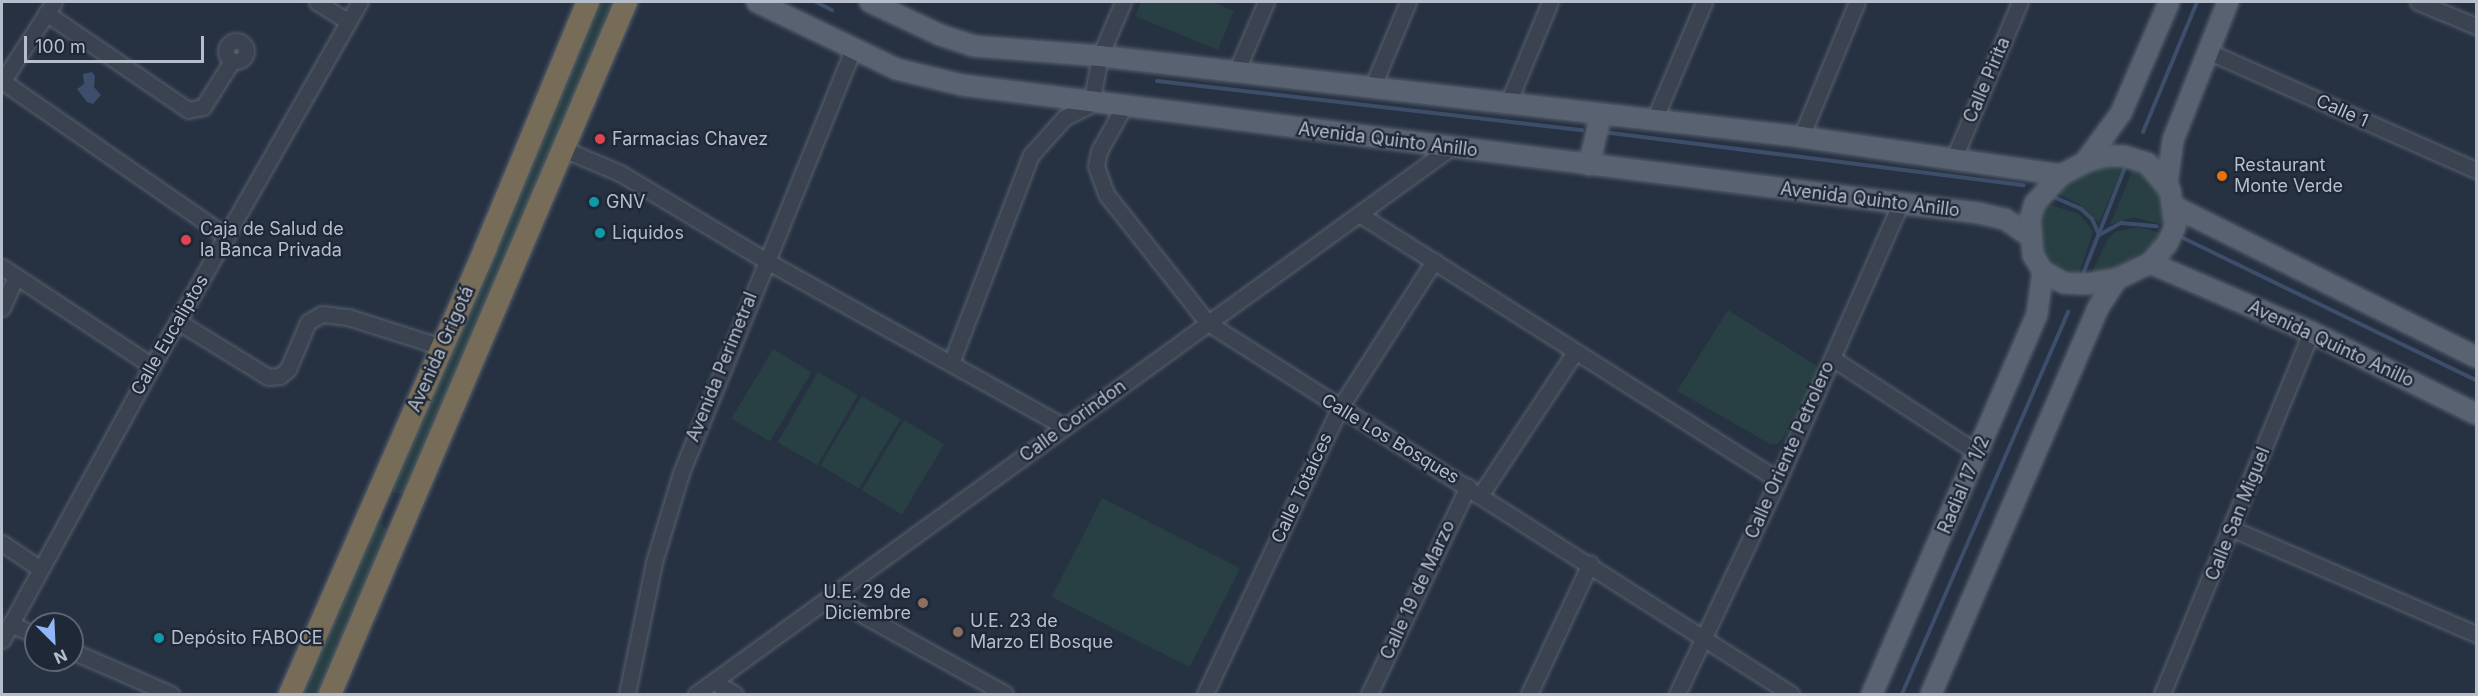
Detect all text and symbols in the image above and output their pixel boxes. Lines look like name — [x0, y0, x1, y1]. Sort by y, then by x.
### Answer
scale bar — [27, 24, 207, 62]
street label: Calle Pirita — [1959, 34, 2015, 126]
text: 100 m — [35, 36, 86, 57]
street label: Calle 1 — [2313, 90, 2371, 132]
street label: Avenida Quinto Anillo — [1297, 118, 1479, 162]
place label: Farmacias Chavez — [612, 128, 768, 150]
marker: Farmacias Chavez — [593, 132, 607, 146]
place label: Restaurant Monte Verde — [2234, 155, 2343, 198]
marker: Restaurant Monte Verde — [2215, 169, 2229, 183]
street label: Avenida Quinto Anillo — [1779, 178, 1961, 222]
place label: GNV — [606, 191, 645, 213]
marker: GNV — [587, 195, 601, 209]
place label: Caja de Salud de la Banca Privada — [200, 219, 344, 262]
place label: Liquidos — [612, 222, 684, 244]
marker: Liquidos — [593, 226, 607, 240]
marker: Caja de Salud de la Banca Privada — [177, 231, 195, 249]
street label: Calle Eucaliptos — [127, 271, 213, 399]
street label: Avenida Grigotá — [404, 283, 478, 415]
street label: Avenida Perimetral — [682, 289, 762, 445]
street label: Avenida Quinto Anillo — [2245, 296, 2417, 392]
street label: Calle Oriente Petrolero — [1741, 358, 1839, 542]
street label: Calle Corindon — [1016, 375, 1130, 467]
street label: Calle Los Bosques — [1317, 389, 1463, 489]
street label: Calle Totaíces — [1267, 429, 1337, 547]
street label: Radial 17 1/2 — [1934, 433, 1994, 537]
street label: Calle San Miguel — [2201, 444, 2275, 584]
street label: Calle 19 de Marzo — [1376, 517, 1460, 663]
place label: U.E. 29 de Diciembre — [823, 582, 911, 624]
marker: U.E. 29 de Diciembre — [916, 596, 930, 610]
place label: U.E. 23 de Marzo El Bosque — [970, 611, 1113, 654]
north arrow — [24, 612, 84, 672]
marker: U.E. 23 de Marzo El Bosque — [951, 625, 965, 639]
place label: Depósito FABOCE — [171, 627, 323, 649]
marker: Depósito FABOCE — [152, 631, 166, 645]
text: N — [51, 645, 70, 668]

